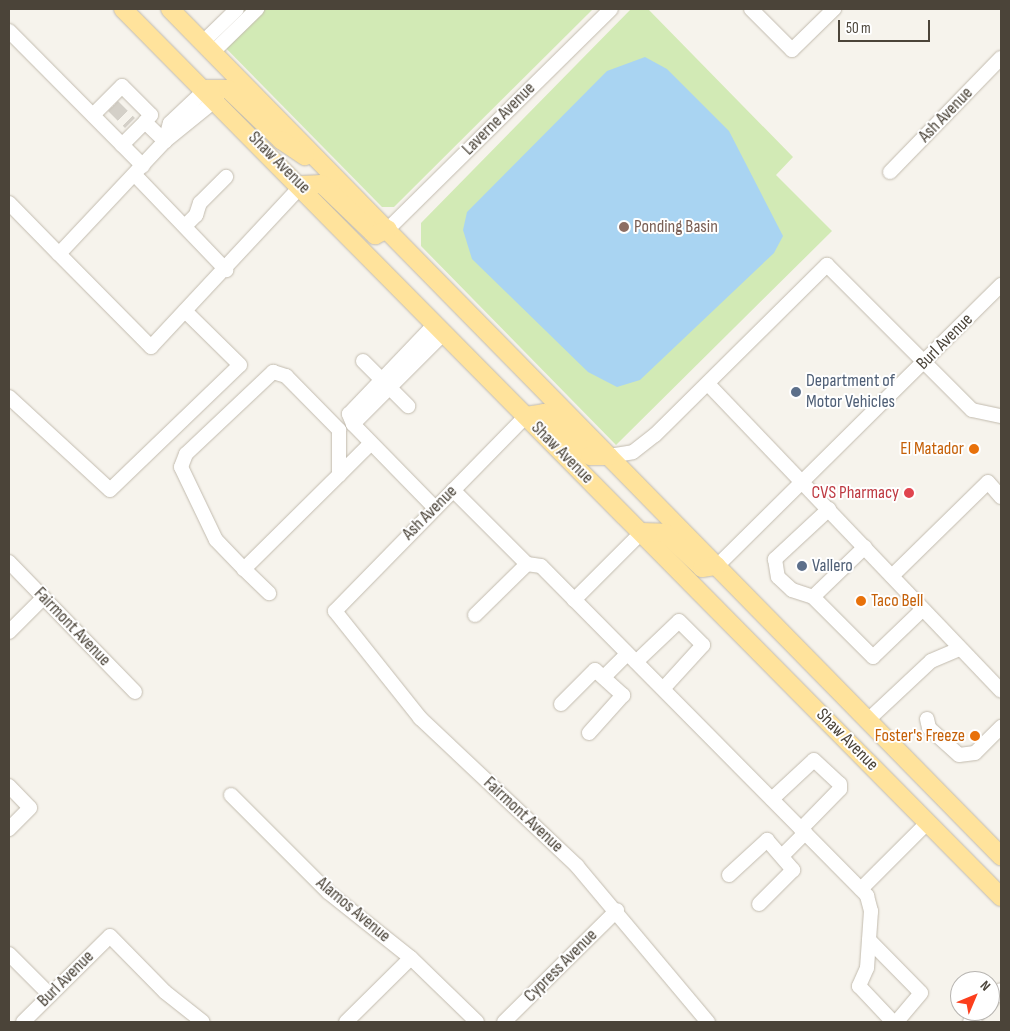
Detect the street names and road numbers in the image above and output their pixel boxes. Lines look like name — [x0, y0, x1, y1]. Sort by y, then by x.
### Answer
street label: Laverne Avenue — [458, 78, 540, 160]
street label: Ash Avenue — [914, 83, 978, 147]
street label: Shaw Avenue — [243, 127, 315, 199]
street label: Burl Avenue — [912, 309, 978, 375]
street label: Shaw Avenue — [526, 417, 598, 489]
street label: Ash Avenue — [398, 481, 462, 545]
street label: Fairmont Avenue — [29, 583, 115, 671]
street label: Shaw Avenue — [811, 704, 883, 776]
street label: Fairmont Avenue — [479, 773, 567, 857]
street label: Alamos Avenue — [311, 873, 395, 947]
street label: Cypress Avenue — [520, 925, 602, 1007]
street label: Burl Avenue — [33, 946, 99, 1012]

